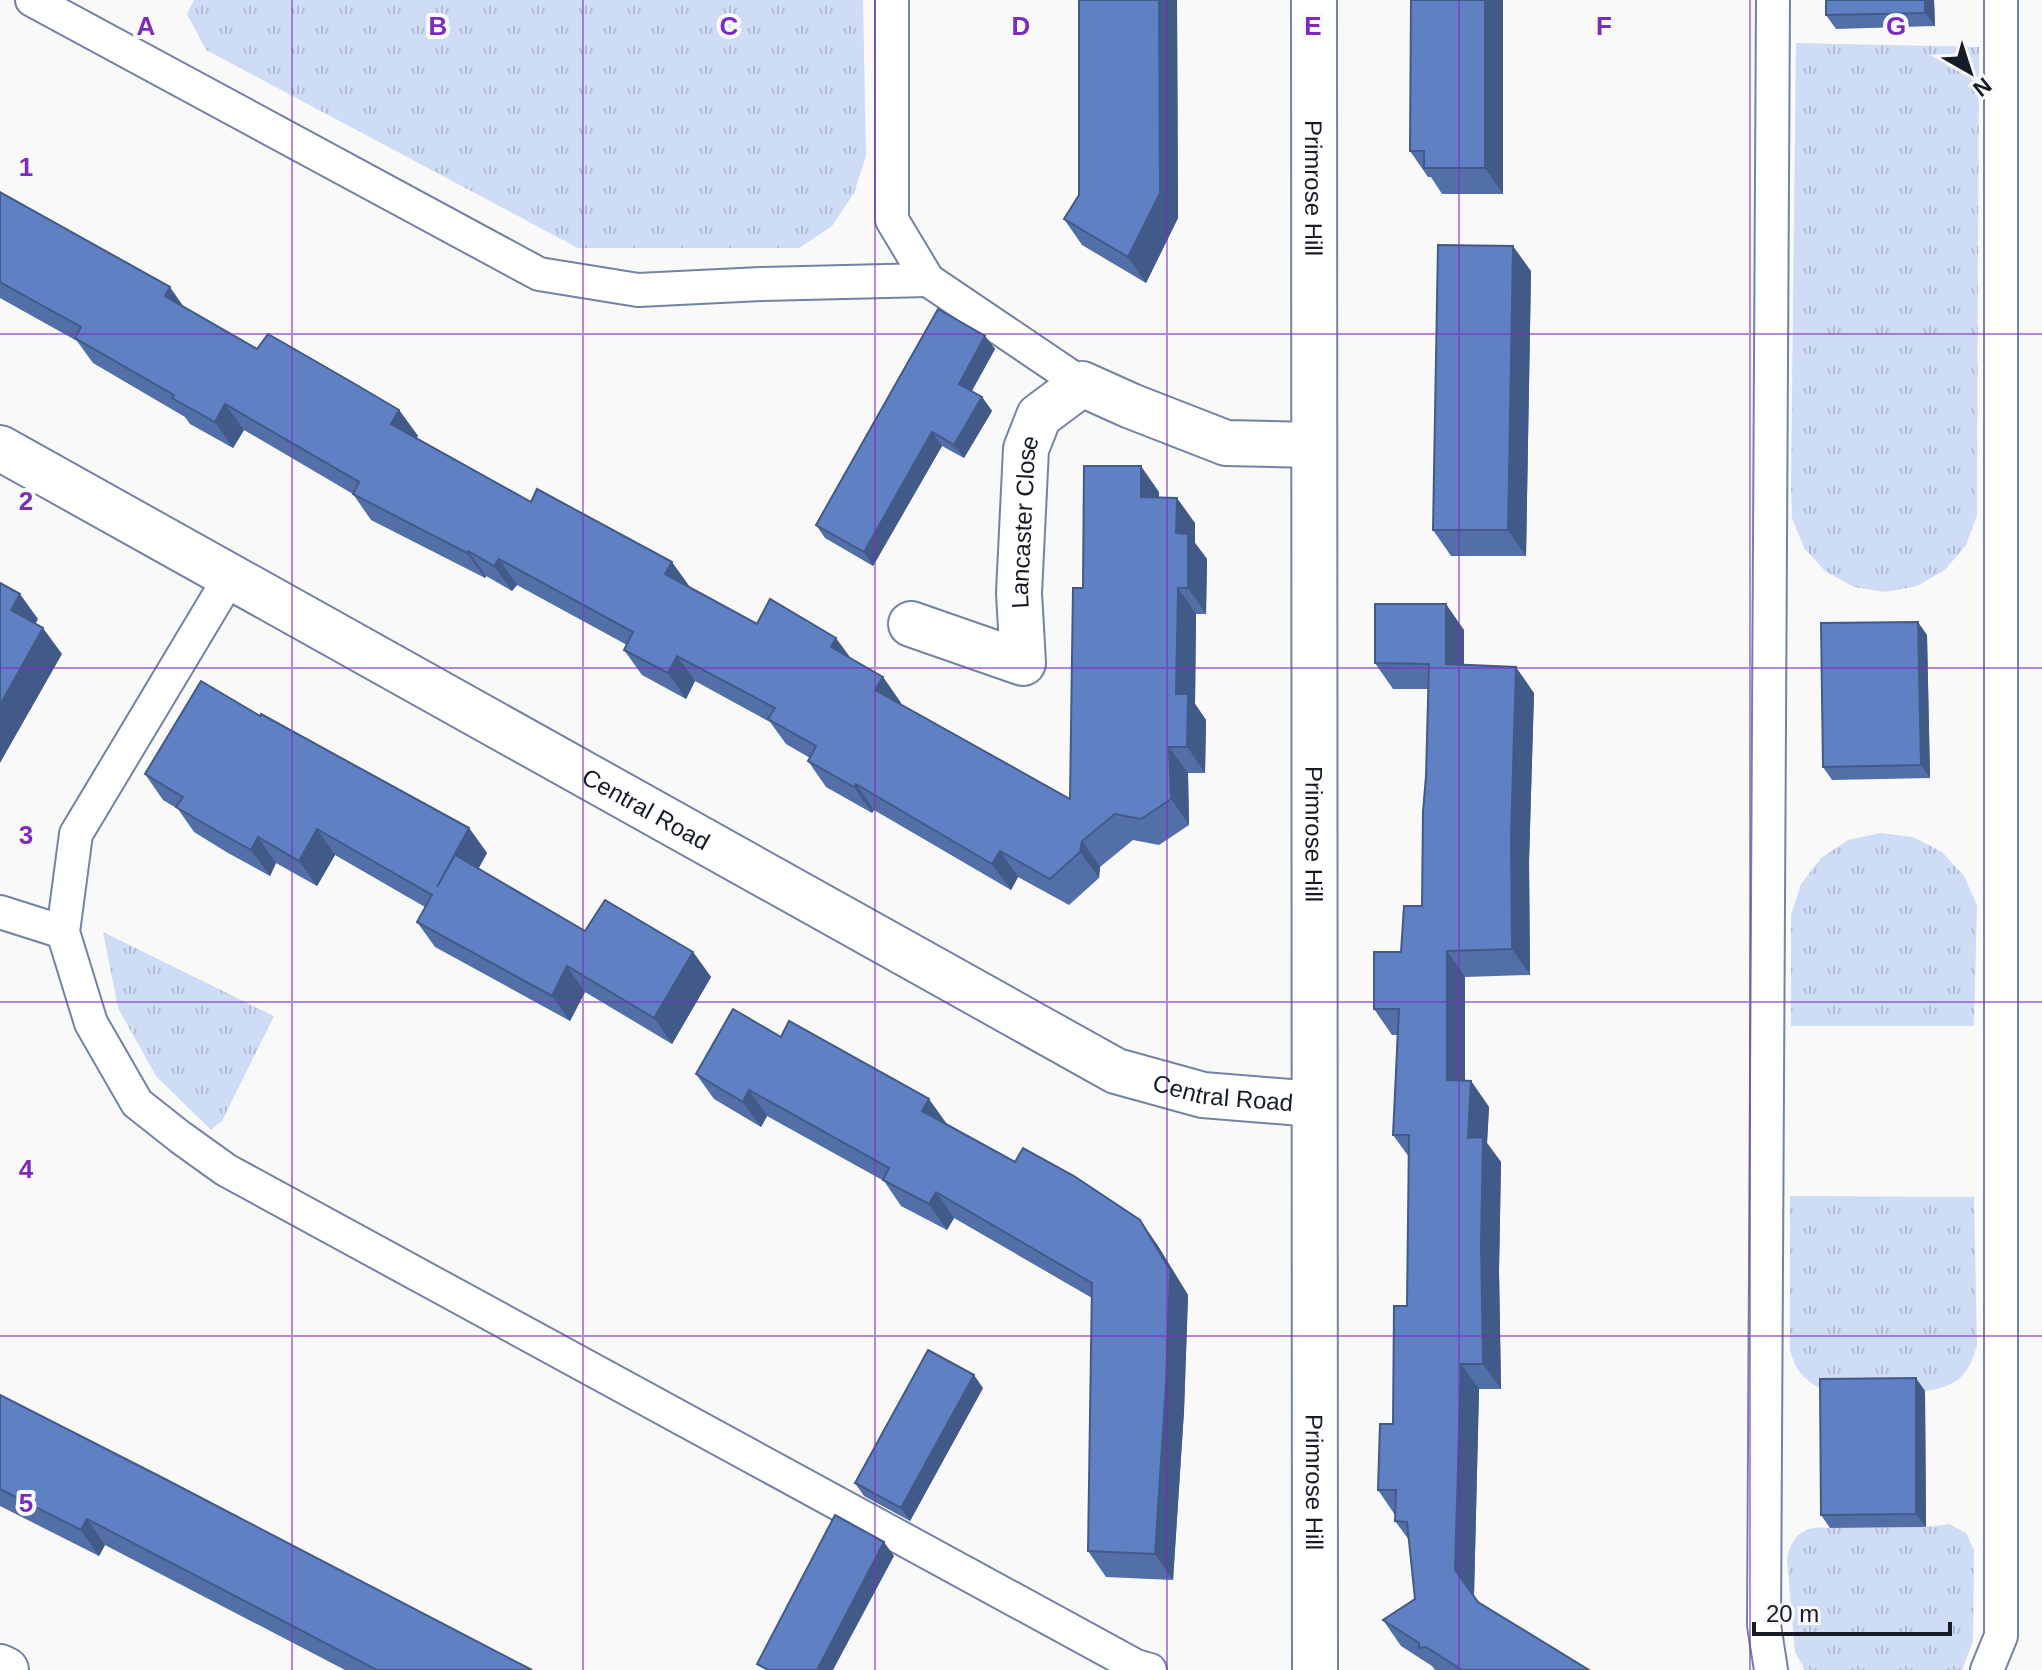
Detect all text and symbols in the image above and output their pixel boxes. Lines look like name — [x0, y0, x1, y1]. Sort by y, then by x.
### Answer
text: A — [137, 11, 156, 41]
text: B — [429, 11, 447, 41]
text: C — [720, 11, 739, 41]
text: D — [1012, 11, 1030, 41]
text: E — [1304, 11, 1322, 41]
text: F — [1596, 11, 1612, 41]
text: G — [1886, 11, 1906, 41]
north arrow — [1930, 32, 2010, 112]
text: N — [1968, 72, 1996, 102]
street label: Primrose Hill — [1301, 120, 1328, 256]
text: 1 — [19, 152, 33, 182]
street label: Lancaster Close — [1005, 431, 1044, 609]
text: 2 — [19, 486, 33, 516]
street label: Central Road — [578, 762, 715, 855]
street label: Primrose Hill — [1301, 766, 1328, 902]
text: 3 — [19, 820, 33, 850]
street label: Central Road — [1150, 1068, 1294, 1116]
text: 4 — [19, 1154, 34, 1184]
street label: Primrose Hill — [1301, 1414, 1328, 1550]
text: 5 — [19, 1488, 33, 1518]
scale bar — [1754, 1586, 1950, 1636]
text: 20 m — [1766, 1600, 1819, 1627]

